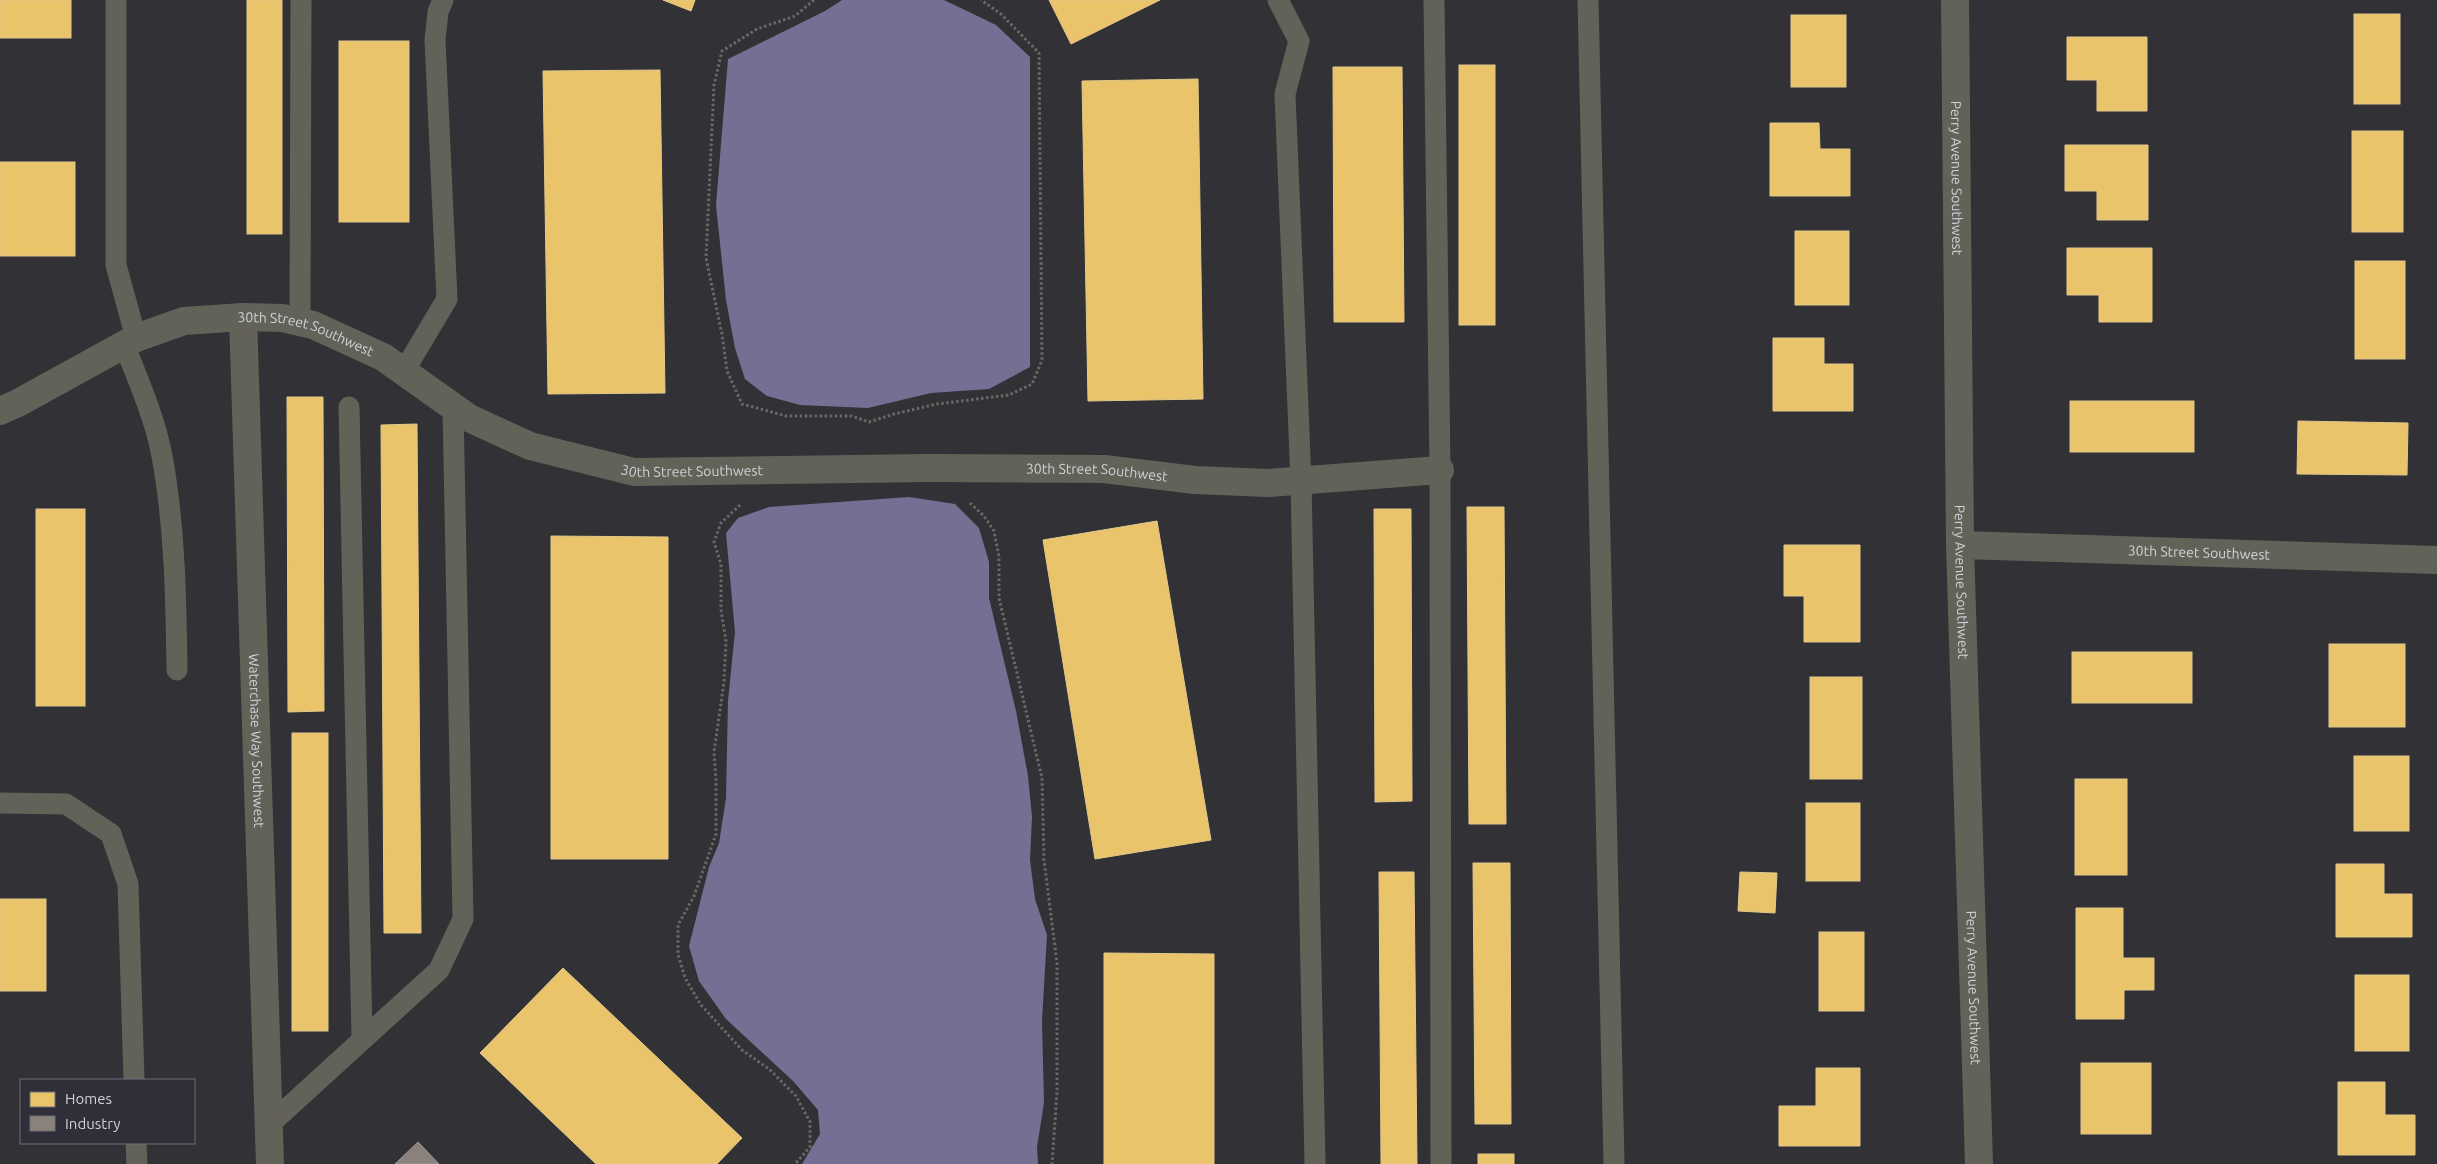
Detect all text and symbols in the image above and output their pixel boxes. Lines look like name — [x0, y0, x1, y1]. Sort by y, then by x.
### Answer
street label: Perry Avenue Southwest — [1948, 101, 1965, 256]
street label: 30th Street Southwest — [237, 309, 377, 360]
street label: 30th Street Southwest — [619, 461, 764, 480]
street label: 30th Street Southwest — [1026, 461, 1169, 485]
street label: Perry Avenue Southwest — [1952, 505, 1972, 660]
street label: 30th Street Southwest — [2128, 542, 2271, 563]
street label: Waterchase Way Southwest — [246, 653, 267, 829]
street label: Perry Avenue Southwest — [1963, 910, 1984, 1066]
legend — [20, 1079, 195, 1144]
text: Homes — [65, 1090, 112, 1107]
text: Industry — [65, 1115, 120, 1132]

